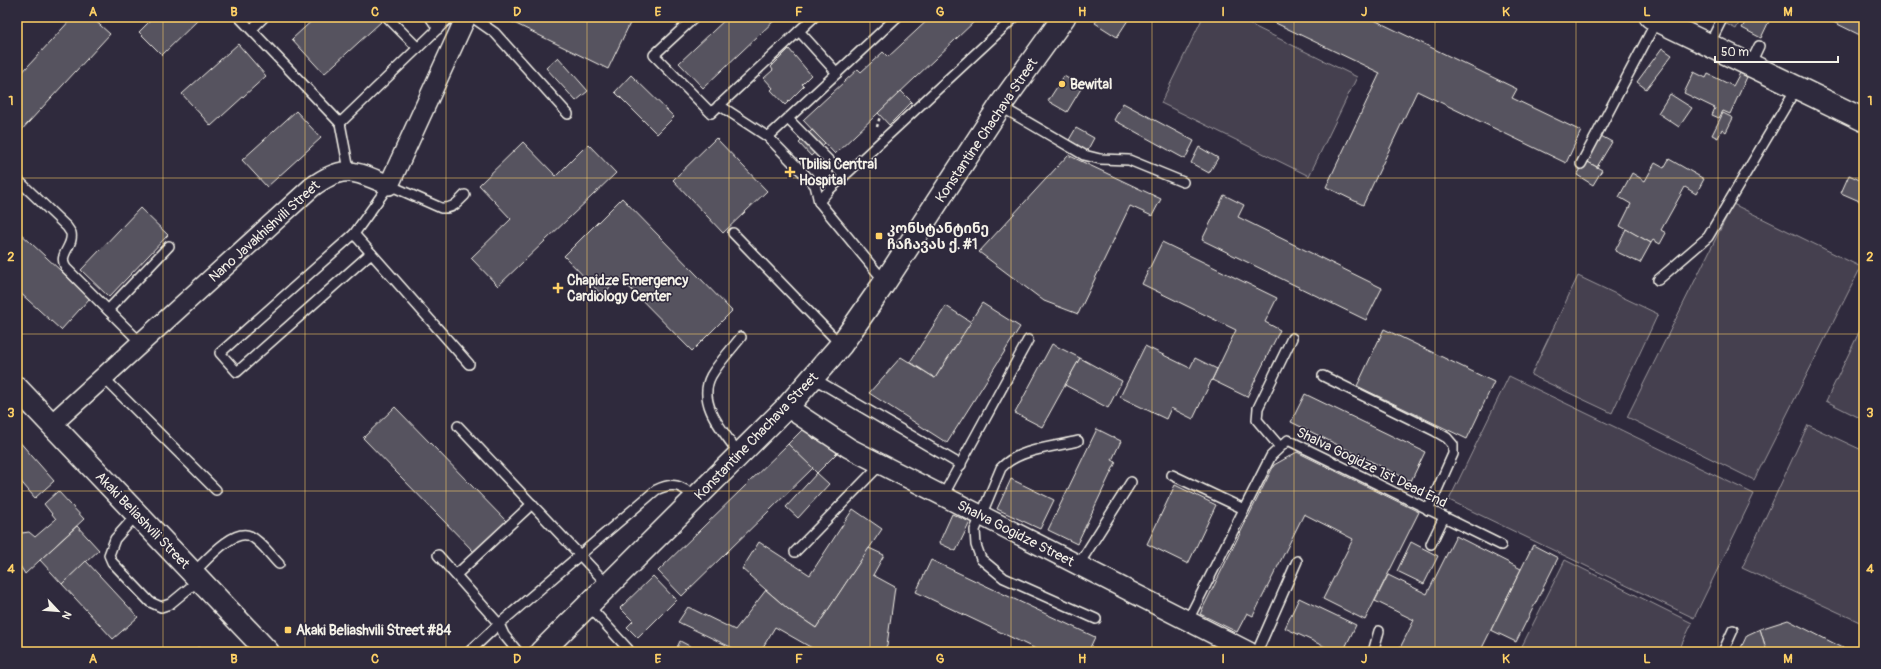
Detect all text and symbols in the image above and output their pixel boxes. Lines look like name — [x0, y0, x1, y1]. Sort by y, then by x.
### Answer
text: A — [89, 4, 98, 20]
text: B — [230, 4, 238, 20]
text: C — [371, 4, 379, 20]
text: D — [513, 4, 521, 20]
text: E — [655, 4, 662, 20]
text: F — [795, 4, 803, 20]
text: G — [936, 4, 945, 20]
text: H — [1078, 4, 1086, 20]
text: I — [1221, 4, 1225, 20]
text: J — [1361, 4, 1367, 20]
text: K — [1502, 4, 1510, 20]
text: L — [1643, 4, 1651, 20]
text: M — [1783, 4, 1793, 20]
scale bar — [1715, 38, 1838, 64]
text: 50 m — [1721, 45, 1749, 60]
street label: Konstantine Chachava Street — [932, 54, 1041, 206]
place label: Bewital — [1070, 76, 1112, 93]
marker: Bewital — [1057, 79, 1067, 89]
text: 1 — [8, 93, 14, 109]
text: 1 — [1867, 93, 1873, 109]
place label: Tbilisi Central Hospital — [798, 156, 877, 189]
marker: Tbilisi Central Hospital — [784, 166, 796, 178]
street label: Nano Javakhishvili Street — [205, 177, 324, 286]
place label: კონსტანტინე ჩაჩავას ქ. #1 — [887, 220, 989, 253]
marker: კონსტანტინე ჩაჩავას ქ. #1 — [874, 231, 884, 241]
text: 2 — [7, 249, 15, 265]
text: 2 — [1866, 249, 1874, 265]
place label: Chapidze Emergency Cardiology Center — [567, 272, 688, 305]
marker: Chapidze Emergency Cardiology Center — [552, 282, 564, 294]
street label: Konstantine Chachava Street — [691, 369, 822, 504]
text: 3 — [7, 405, 15, 421]
text: 3 — [1866, 405, 1874, 421]
street label: Shalva Gogidze 1st Dead End — [1294, 424, 1450, 511]
street label: Akaki Beliashvili Street — [92, 468, 194, 573]
street label: Shalva Gogidze Street — [955, 497, 1077, 570]
text: 4 — [7, 561, 15, 577]
text: 4 — [1866, 561, 1874, 577]
north arrow — [38, 591, 78, 631]
text: N — [59, 609, 74, 622]
place label: Akaki Beliashvili Street #84 — [296, 622, 452, 639]
marker: Akaki Beliashvili Street #84 — [283, 625, 293, 635]
text: A — [89, 651, 98, 667]
text: B — [230, 651, 238, 667]
text: C — [371, 651, 379, 667]
text: D — [513, 651, 521, 667]
text: E — [655, 651, 662, 667]
text: F — [795, 651, 803, 667]
text: G — [936, 651, 945, 667]
text: H — [1078, 651, 1086, 667]
text: I — [1221, 651, 1225, 667]
text: J — [1361, 651, 1367, 667]
text: K — [1502, 651, 1510, 667]
text: L — [1643, 651, 1651, 667]
text: M — [1783, 651, 1793, 667]

